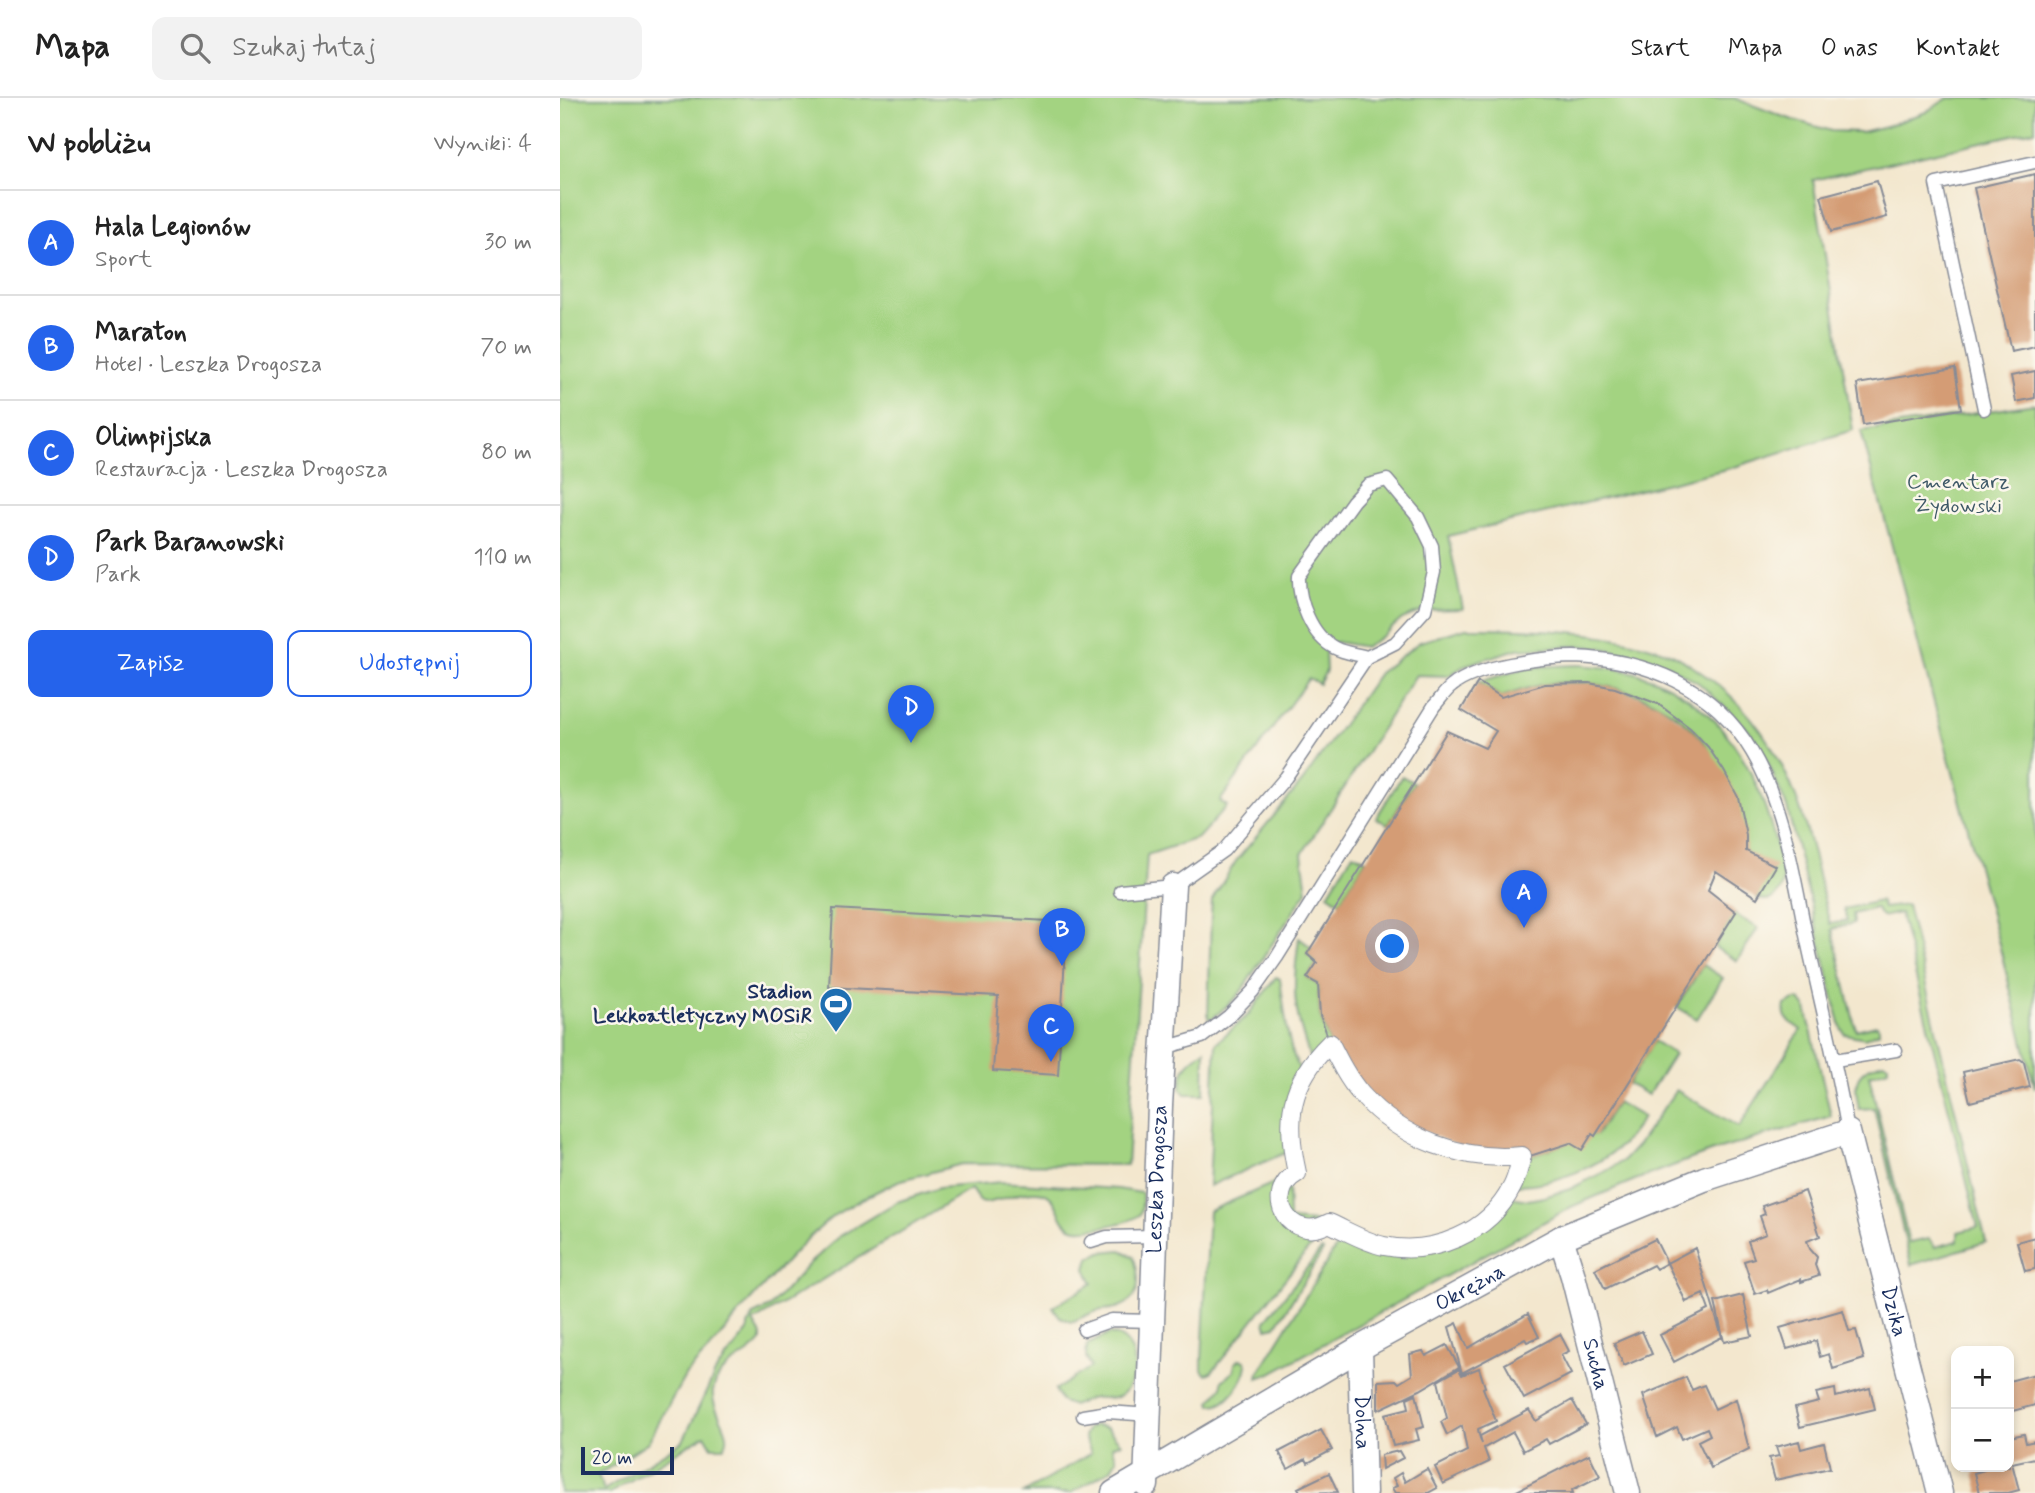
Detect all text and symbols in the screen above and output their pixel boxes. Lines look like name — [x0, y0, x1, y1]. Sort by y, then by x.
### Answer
search box — [152, 17, 642, 80]
text: Mapa — [35, 26, 110, 70]
icon: search — [176, 29, 214, 67]
text: Szukaj tutaj — [232, 31, 376, 65]
text: Start — [1631, 33, 1690, 64]
text: Mapa — [1728, 33, 1783, 64]
text: O nas — [1821, 33, 1878, 64]
text: Kontakt — [1916, 33, 2000, 64]
text: W pobliżu — [28, 124, 151, 163]
text: Wyniki: 4 — [433, 129, 532, 159]
text: Hala Legionów — [95, 211, 251, 245]
text: A — [43, 228, 59, 258]
text: 30 m — [484, 228, 532, 258]
text: Sport — [95, 245, 152, 275]
text: Maraton — [95, 316, 187, 350]
text: B — [44, 333, 58, 363]
text: 70 m — [480, 333, 532, 363]
text: Hotel · Leszka Drogosza — [95, 350, 322, 380]
text: Olimpijska — [95, 421, 212, 455]
text: C — [43, 438, 59, 468]
text: 80 m — [481, 438, 532, 468]
text: Restauracja · Leszka Drogosza — [95, 455, 388, 485]
park label: Cmentarz Żydowski — [1907, 468, 2010, 520]
text: Park Baranowski — [95, 526, 284, 560]
text: D — [43, 543, 59, 573]
text: 110 m — [473, 543, 532, 573]
text: Park — [95, 560, 141, 590]
button: Zapisz — [28, 630, 273, 697]
button: Udostępnij — [287, 630, 532, 697]
pin: D — [888, 685, 934, 743]
pin: A — [1501, 870, 1547, 928]
pin: B — [1039, 908, 1085, 966]
your location — [1375, 929, 1409, 963]
place label: Stadion Lekkoatletyczny MOSiR — [593, 978, 812, 1030]
sports icon: Stadion Lekkoatletyczny MOSiR — [817, 985, 855, 1034]
pin: C — [1028, 1004, 1074, 1062]
street label: Leszka Drogosza — [1141, 1104, 1174, 1254]
street label: Okrężna — [1430, 1257, 1510, 1318]
street label: Dzika — [1874, 1283, 1914, 1340]
street label: Sucha — [1575, 1335, 1615, 1393]
map controls — [1951, 1346, 2014, 1472]
button: + — [1951, 1346, 2014, 1409]
street label: Dolna — [1347, 1394, 1377, 1450]
button: − — [1951, 1409, 2014, 1472]
scale bar — [581, 1444, 674, 1476]
text: 20 m — [592, 1446, 632, 1471]

